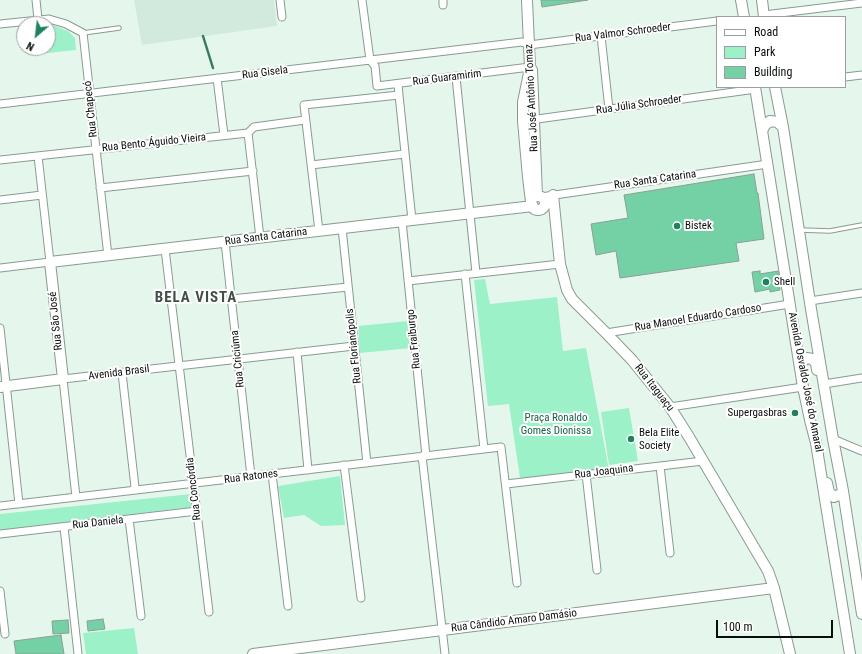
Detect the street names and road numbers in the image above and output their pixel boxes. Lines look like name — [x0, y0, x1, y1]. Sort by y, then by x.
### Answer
street label: Rua Valmor Schroeder — [574, 21, 672, 45]
street label: Rua José Antônio Tomaz — [523, 44, 541, 152]
street label: Rua Gisela — [241, 64, 289, 82]
street label: Rua Guaramirim — [412, 67, 482, 89]
street label: Rua Chapecó — [81, 80, 101, 138]
street label: Rua Júlia Schroeder — [595, 92, 683, 118]
street label: Rua Bento Águido Vieira — [101, 131, 207, 155]
street label: Rua Santa Catarina — [613, 168, 697, 192]
street label: Rua Santa Catarina — [224, 225, 308, 249]
street label: Rua São José — [46, 291, 66, 351]
street label: Rua Manoel Eduardo Cardoso — [634, 301, 762, 335]
street label: Rua Florianópolis — [344, 308, 364, 384]
street label: Rua Fraiburgo — [404, 308, 424, 370]
street label: Avenida Osvaldo José do Amaral — [785, 311, 825, 453]
street label: Rua Criciúma — [228, 330, 248, 388]
street label: Rua Itaguaçu — [631, 362, 677, 414]
street label: Avenida Brasil — [88, 363, 150, 383]
street label: Rua Concórdia — [184, 457, 204, 521]
street label: Rua Joaquina — [574, 462, 634, 482]
street label: Rua Ratones — [223, 467, 279, 487]
street label: Rua Daniela — [72, 514, 124, 532]
street label: Rua Cândido Amaro Damásio — [450, 607, 578, 635]

